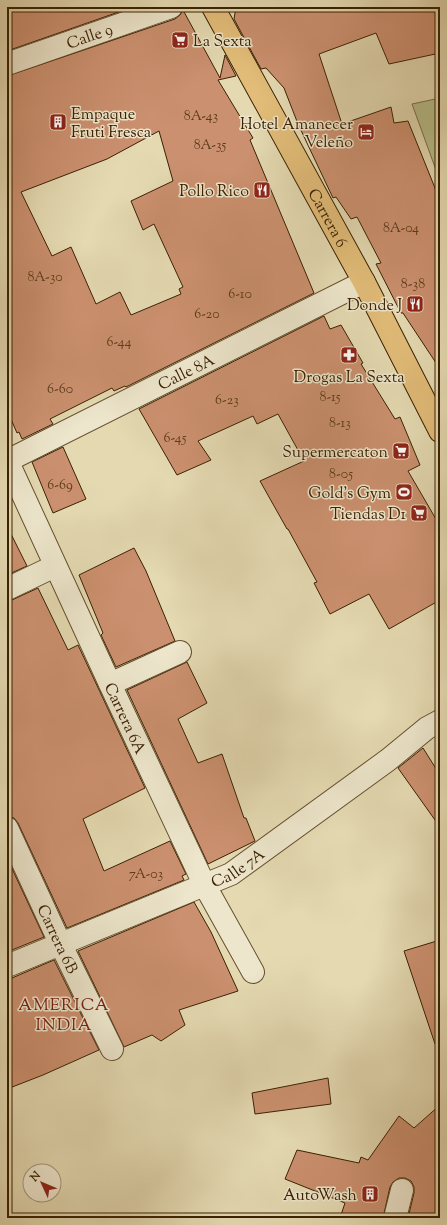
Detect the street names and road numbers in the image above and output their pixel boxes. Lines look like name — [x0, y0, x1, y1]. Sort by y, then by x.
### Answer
street label: Calle 9 — [64, 19, 116, 56]
street label: Carrera 6 — [301, 185, 352, 252]
street label: Calle 8A — [155, 350, 219, 397]
street label: Carrera 6A — [97, 679, 150, 759]
street label: Calle 7A — [208, 844, 271, 895]
street label: Carrera 6B — [30, 901, 82, 978]

